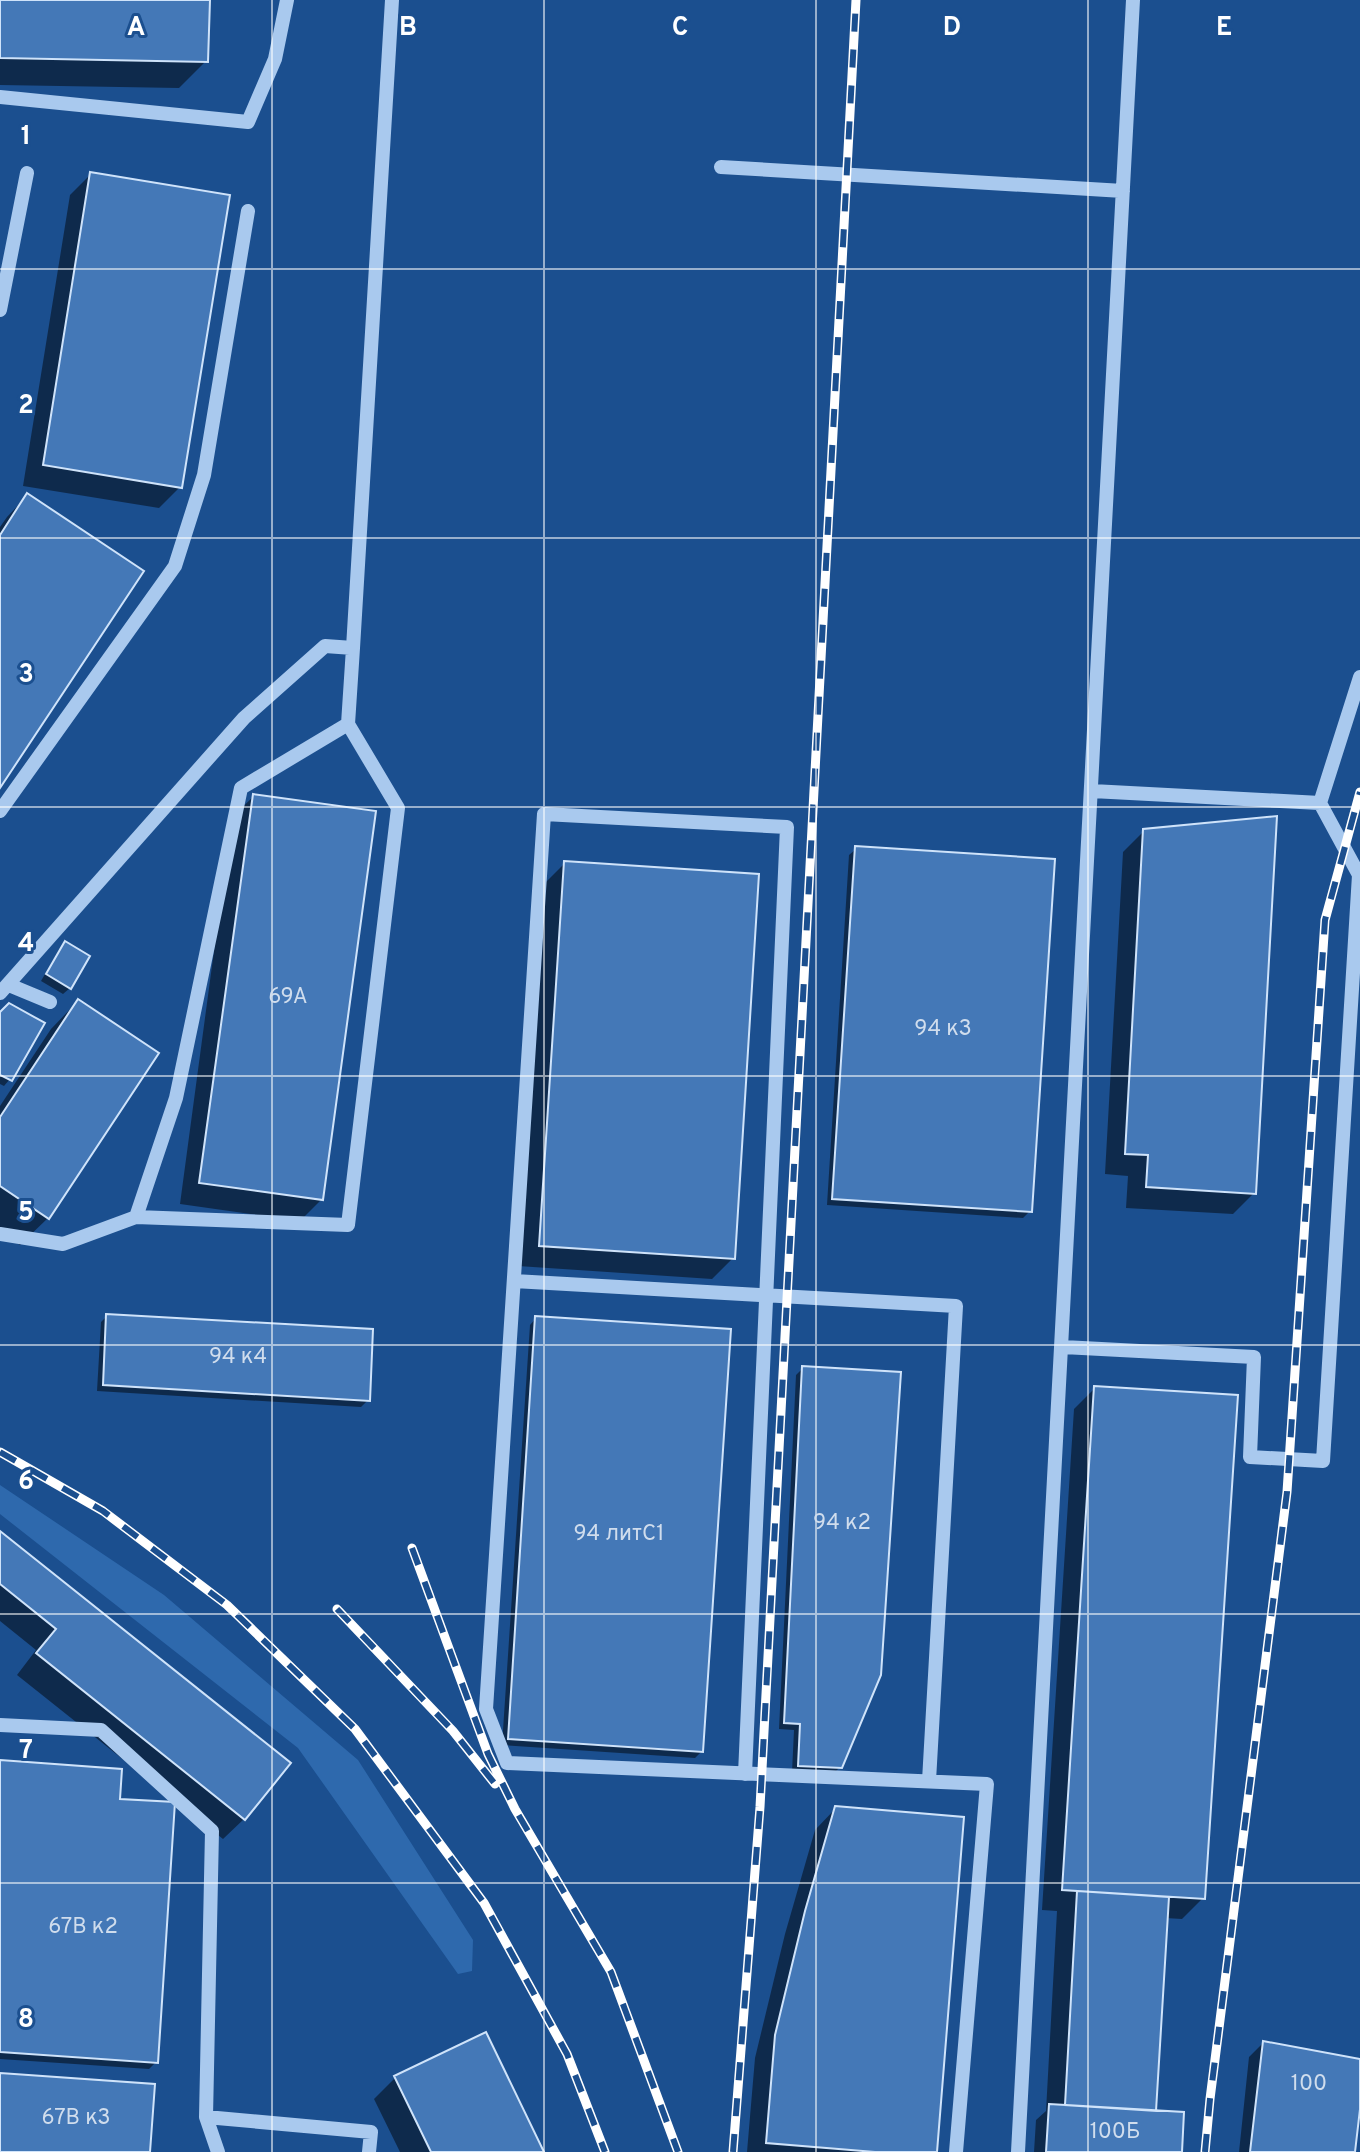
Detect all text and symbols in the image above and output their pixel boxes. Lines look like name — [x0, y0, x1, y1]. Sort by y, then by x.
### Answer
text: A — [127, 12, 145, 45]
text: B — [399, 12, 417, 45]
text: C — [672, 12, 688, 45]
text: D — [943, 12, 961, 45]
text: E — [1216, 12, 1232, 45]
text: 1 — [21, 121, 31, 154]
text: 2 — [18, 390, 34, 423]
text: 3 — [18, 659, 34, 692]
text: 4 — [18, 928, 34, 961]
house number: 69А — [268, 984, 308, 1011]
house number: 94 к3 — [914, 1016, 972, 1043]
text: 5 — [18, 1197, 34, 1230]
house number: 94 к4 — [209, 1344, 267, 1371]
text: 6 — [18, 1466, 34, 1499]
house number: 94 к2 — [813, 1510, 871, 1537]
house number: 94 литС1 — [573, 1521, 665, 1548]
text: 7 — [19, 1735, 33, 1768]
house number: 67В к2 — [48, 1914, 118, 1941]
text: 8 — [18, 2004, 34, 2037]
house number: 100 — [1291, 2071, 1327, 2098]
house number: 67В к3 — [41, 2105, 111, 2132]
house number: 100Б — [1090, 2119, 1140, 2146]

